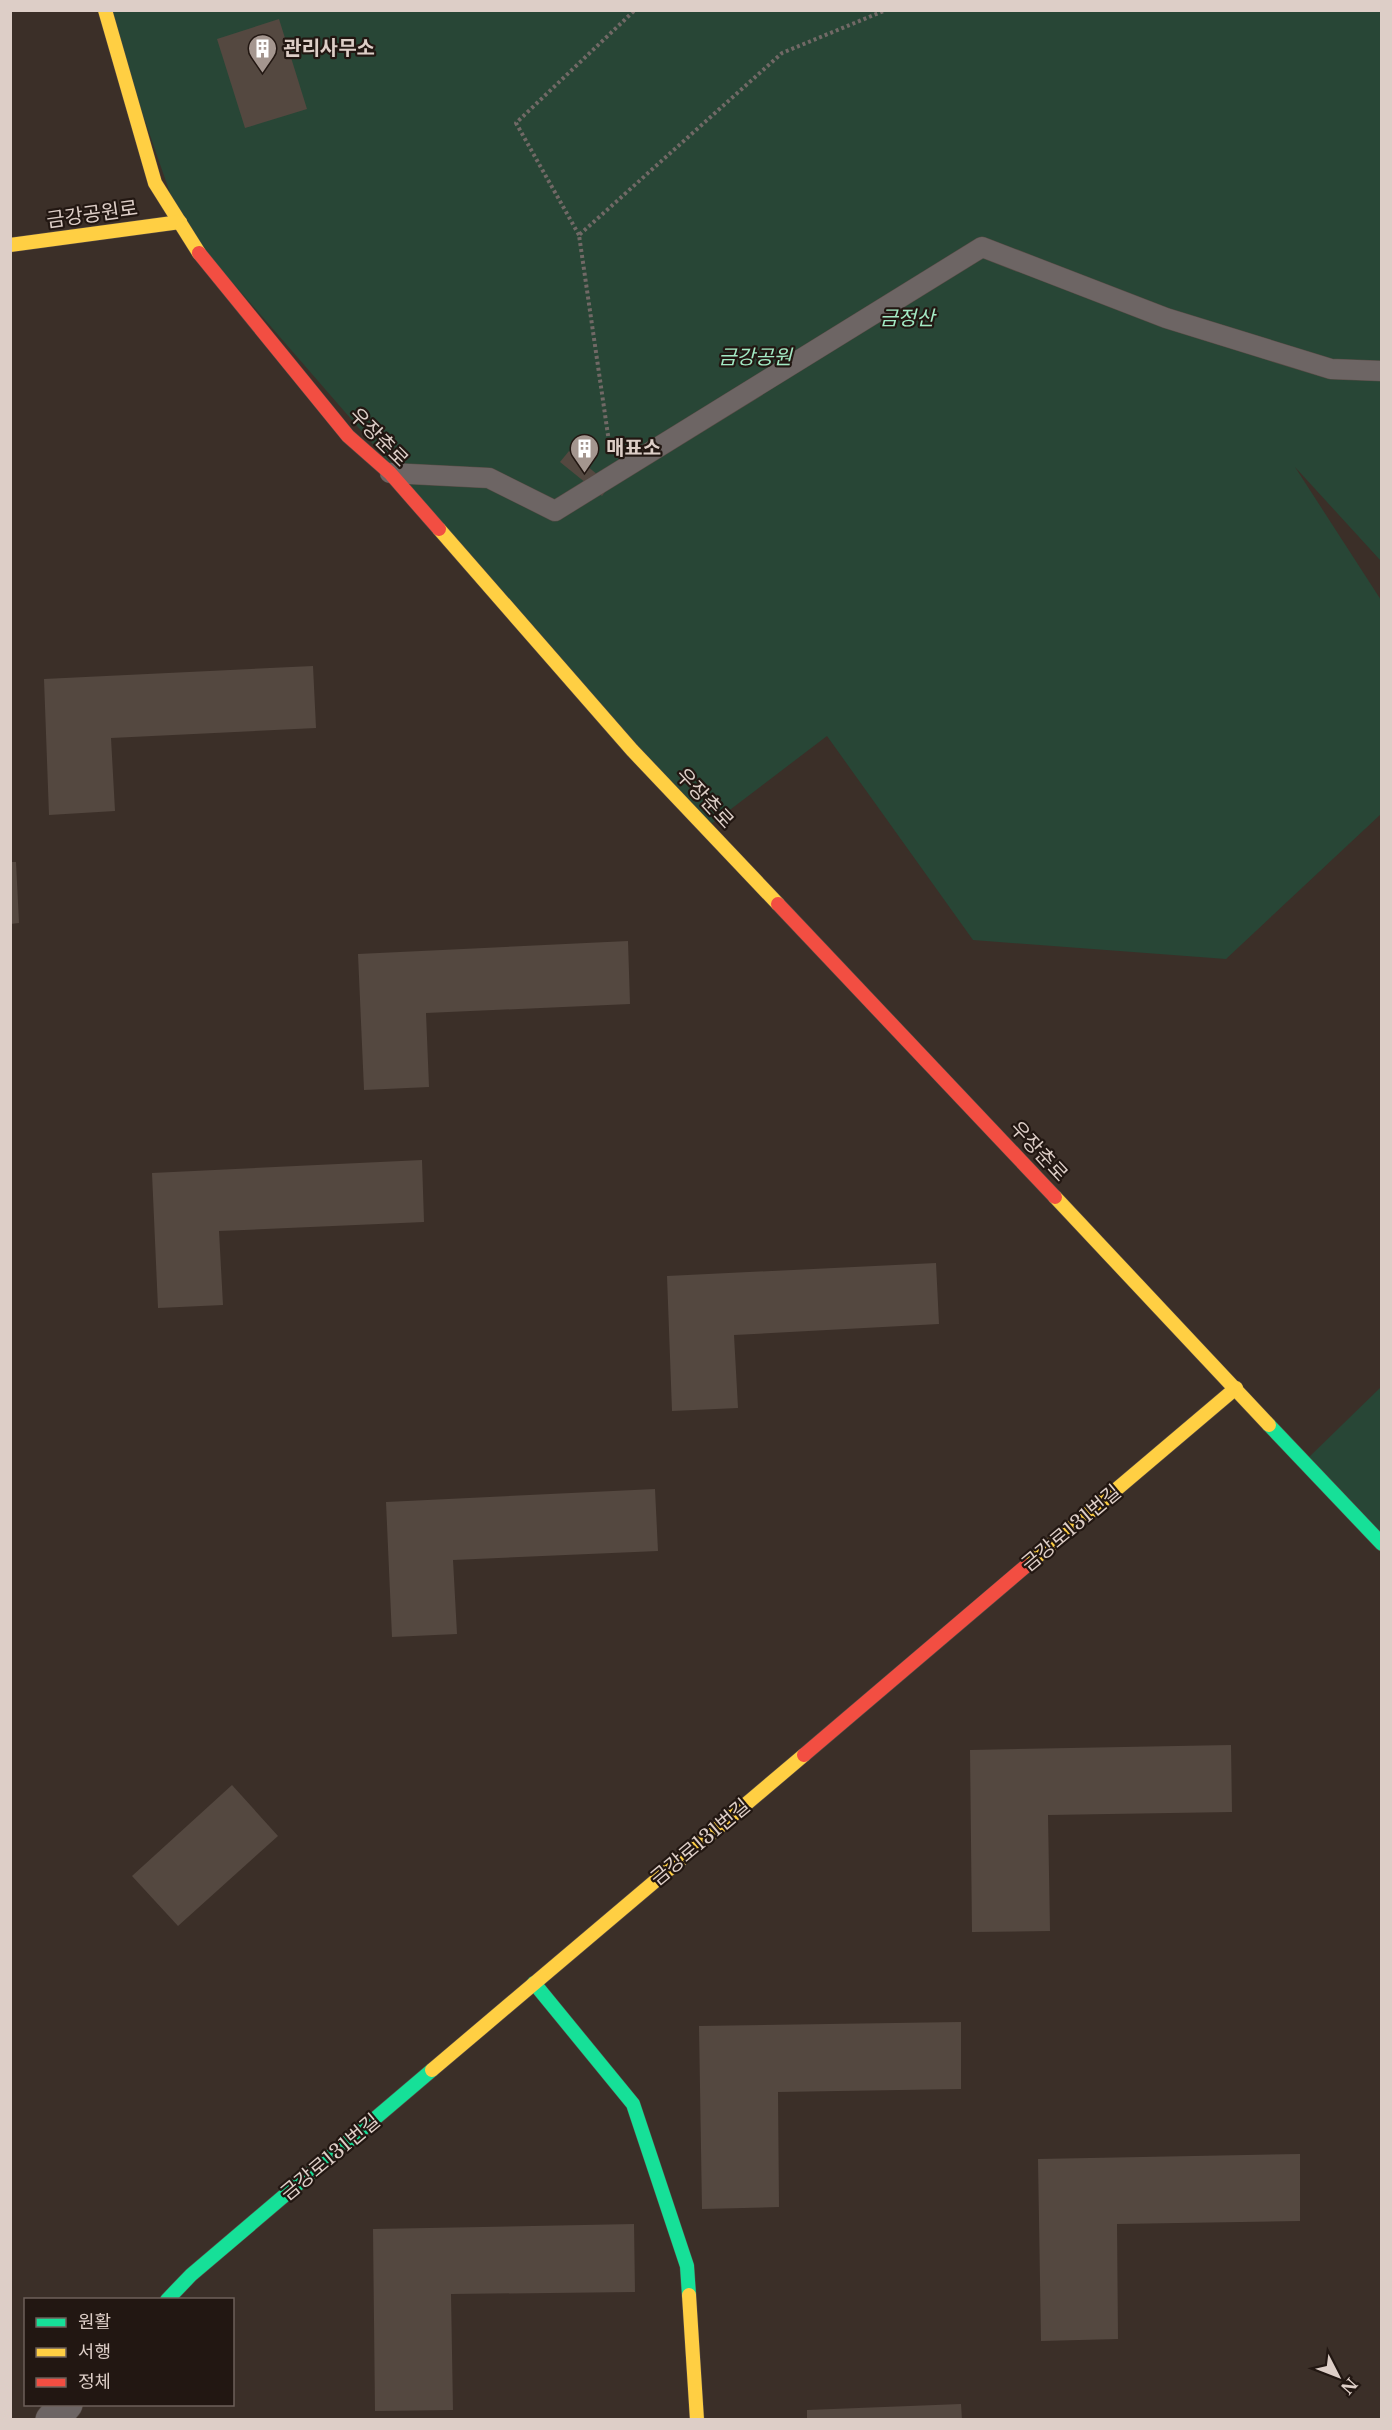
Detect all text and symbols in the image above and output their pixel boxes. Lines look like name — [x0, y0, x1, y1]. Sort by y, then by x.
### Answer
building icon: 관리사무소 — [246, 32, 278, 74]
place label: 관리사무소 — [283, 36, 375, 60]
street label: 금강공원로 — [45, 196, 139, 232]
park label: 금정산 — [879, 306, 937, 330]
park label: 금강공원 — [718, 345, 793, 369]
street label: 우장춘로 — [344, 402, 414, 472]
building icon: 매표소 — [569, 432, 601, 474]
place label: 매표소 — [606, 436, 661, 460]
street label: 우장춘로 — [671, 763, 739, 833]
street label: 우장춘로 — [1005, 1116, 1073, 1186]
street label: 금강로131번길 — [1016, 1480, 1126, 1576]
street label: 금강로131번길 — [645, 1794, 755, 1890]
street label: 금강로131번길 — [275, 2109, 385, 2205]
legend — [24, 2298, 234, 2406]
text: 원활 — [78, 2311, 111, 2333]
text: 서행 — [78, 2341, 111, 2363]
north arrow — [1308, 2346, 1368, 2406]
text: 정체 — [78, 2371, 111, 2393]
text: N — [1337, 2374, 1362, 2398]

